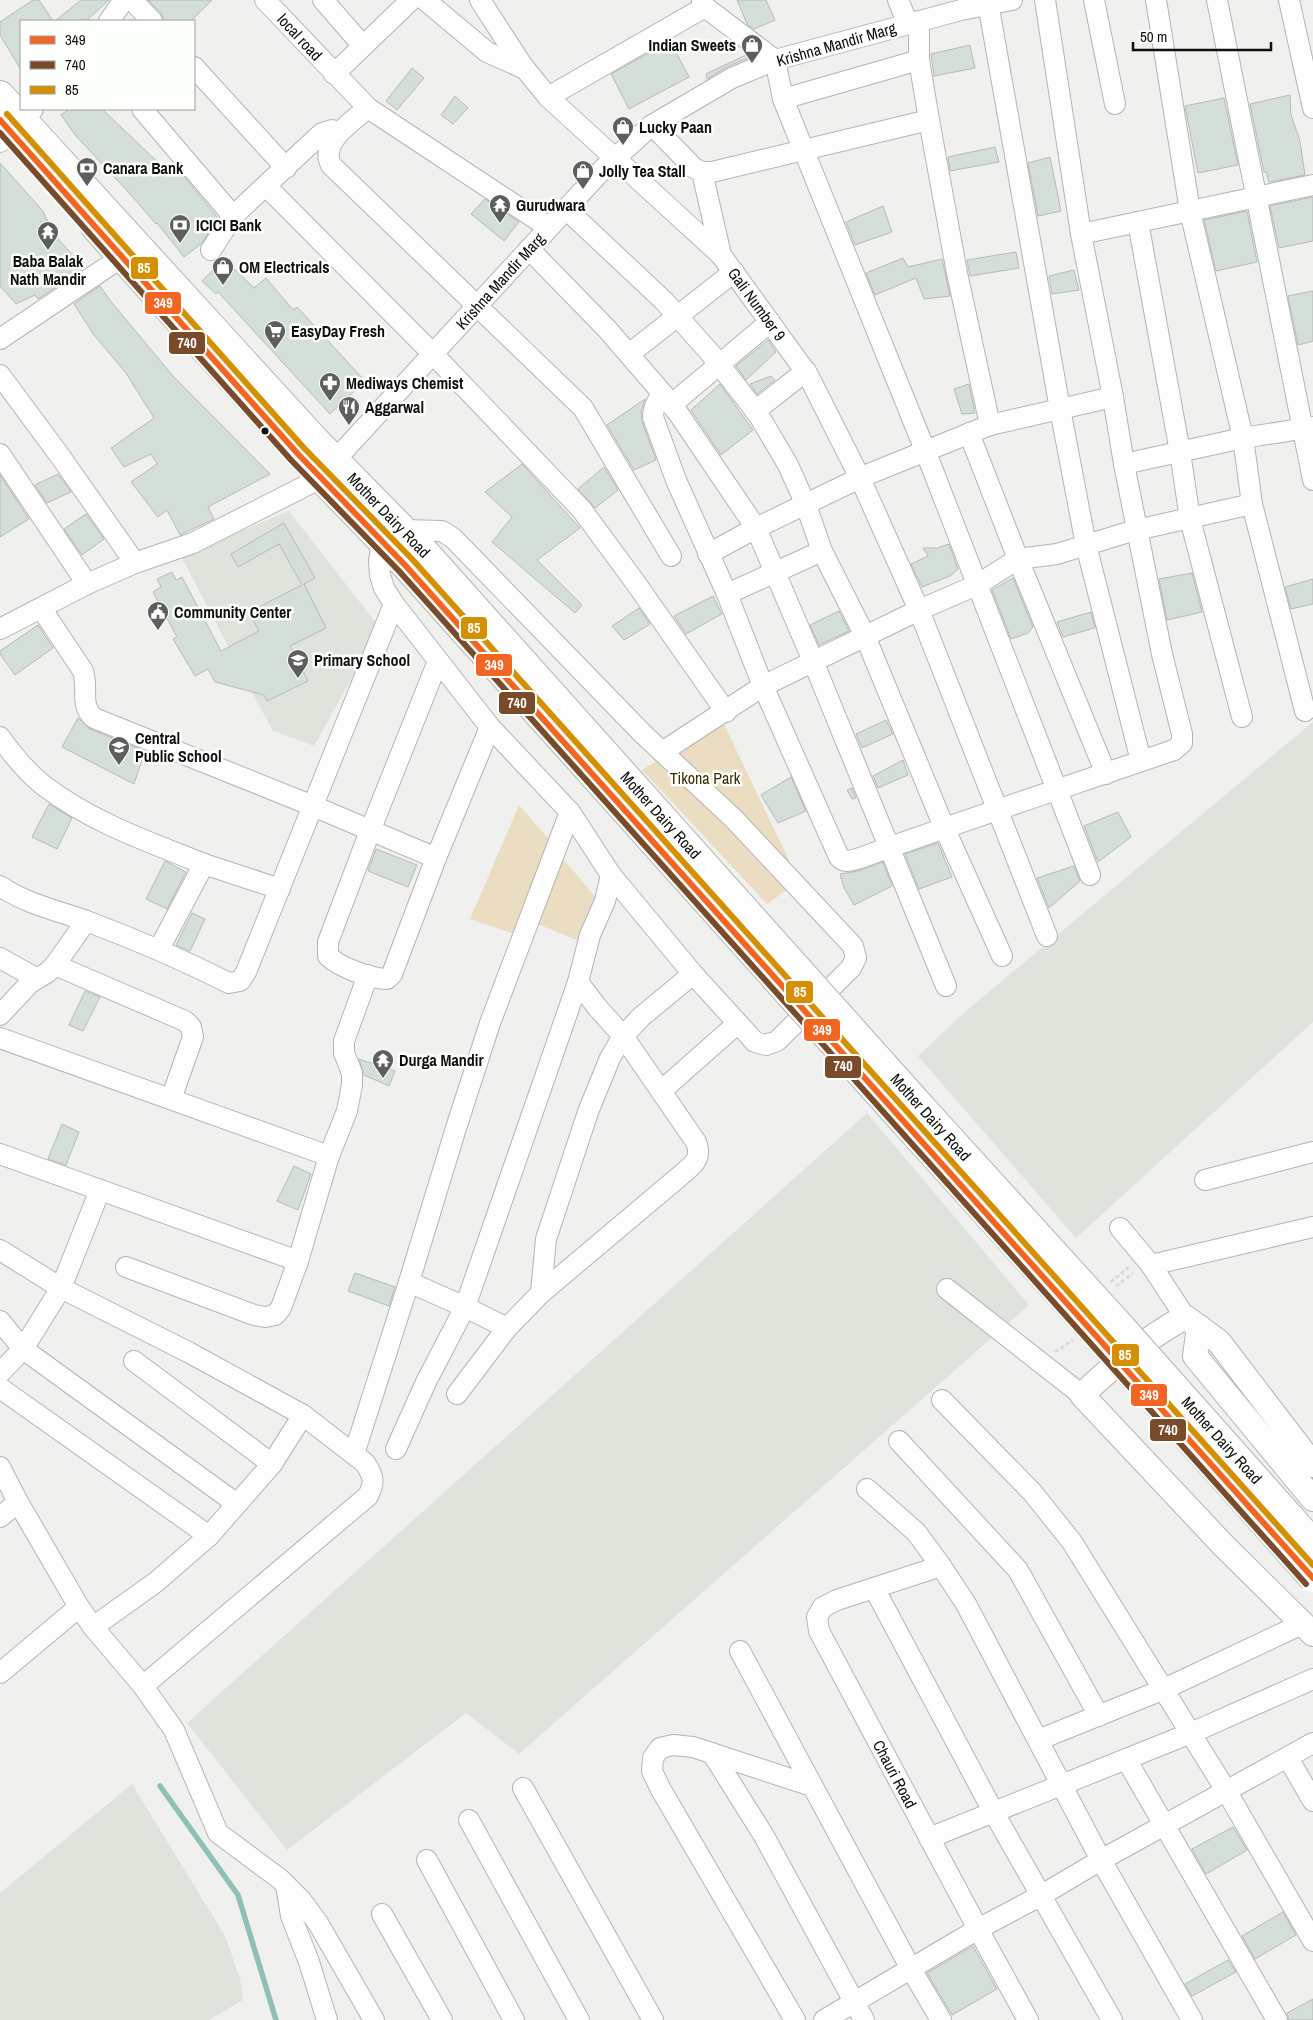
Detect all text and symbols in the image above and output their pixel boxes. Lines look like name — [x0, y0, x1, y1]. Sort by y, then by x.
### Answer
street label: local road — [273, 9, 327, 65]
street label: Krishna Mandir Marg — [774, 16, 899, 72]
legend — [20, 20, 195, 110]
scale bar — [1133, 20, 1270, 52]
text: 50 m — [1140, 26, 1167, 47]
text: 349 — [65, 29, 86, 50]
shop icon: Indian Sweets — [740, 33, 764, 64]
place label: Indian Sweets — [648, 34, 736, 56]
text: 740 — [65, 54, 86, 75]
text: 85 — [65, 79, 79, 100]
shop icon: Lucky Paan — [611, 115, 635, 146]
place label: Lucky Paan — [639, 116, 712, 138]
bank icon: Canara Bank — [75, 156, 99, 187]
place label: Canara Bank — [103, 157, 184, 179]
shop icon: Jolly Tea Stall — [571, 159, 595, 190]
place label: Jolly Tea Stall — [599, 160, 686, 182]
temple icon: Gurudwara — [488, 193, 512, 224]
place label: Gurudwara — [516, 194, 586, 216]
bank icon: ICICI Bank — [168, 213, 192, 244]
place label: ICICI Bank — [196, 214, 262, 236]
temple icon: Baba Balak Nath Mandir — [36, 220, 60, 251]
street label: Krishna Mandir Marg — [451, 227, 550, 334]
place label: Baba Balak Nath Mandir — [10, 250, 87, 290]
shop icon: OM Electricals — [211, 255, 235, 286]
line badge: 85 — [130, 256, 159, 280]
place label: OM Electricals — [239, 256, 329, 278]
text: 85 — [138, 259, 151, 277]
street label: Gali Number 9 — [723, 263, 791, 345]
line badge: 349 — [144, 291, 182, 315]
text: 349 — [153, 294, 173, 312]
supermarket icon: EasyDay Fresh — [263, 319, 287, 350]
place label: EasyDay Fresh — [291, 320, 385, 342]
line badge: 740 — [168, 331, 206, 355]
text: 740 — [177, 334, 197, 352]
pharmacy icon: Mediways Chemist — [318, 371, 342, 402]
place label: Mediways Chemist — [346, 372, 464, 394]
restaurant icon: Aggarwal — [337, 395, 361, 426]
place label: Aggarwal — [365, 396, 424, 418]
unlabelled marker — [260, 426, 270, 436]
street label: Mother Dairy Road — [343, 467, 435, 563]
public building icon: Community Center — [146, 600, 170, 631]
place label: Community Center — [174, 601, 292, 623]
line badge: 85 — [460, 616, 488, 640]
text: 85 — [468, 619, 481, 637]
school or university icon: Primary School — [286, 648, 310, 679]
place label: Primary School — [314, 649, 410, 671]
line badge: 349 — [475, 653, 513, 677]
text: 349 — [484, 656, 504, 674]
line badge: 740 — [498, 691, 536, 715]
text: 740 — [507, 694, 527, 712]
place label: Central Public School — [135, 727, 222, 767]
school or university icon: Central Public School — [107, 735, 131, 766]
street label: Mother Dairy Road — [616, 766, 706, 864]
park label: Tikona Park — [670, 767, 741, 789]
line badge: 85 — [785, 980, 814, 1004]
text: 85 — [794, 983, 807, 1001]
line badge: 349 — [803, 1018, 841, 1042]
text: 349 — [812, 1021, 832, 1039]
temple icon: Durga Mandir — [371, 1048, 395, 1079]
place label: Durga Mandir — [399, 1049, 484, 1071]
line badge: 740 — [824, 1055, 862, 1079]
text: 740 — [833, 1057, 853, 1075]
street label: Mother Dairy Road — [886, 1068, 976, 1166]
line badge: 85 — [1111, 1343, 1140, 1367]
text: 85 — [1119, 1346, 1132, 1364]
line badge: 349 — [1130, 1383, 1168, 1407]
text: 349 — [1139, 1386, 1159, 1404]
street label: Mother Dairy Road — [1177, 1391, 1267, 1489]
line badge: 740 — [1149, 1418, 1187, 1442]
text: 740 — [1158, 1421, 1178, 1439]
street label: Chauri Road — [868, 1736, 922, 1812]

